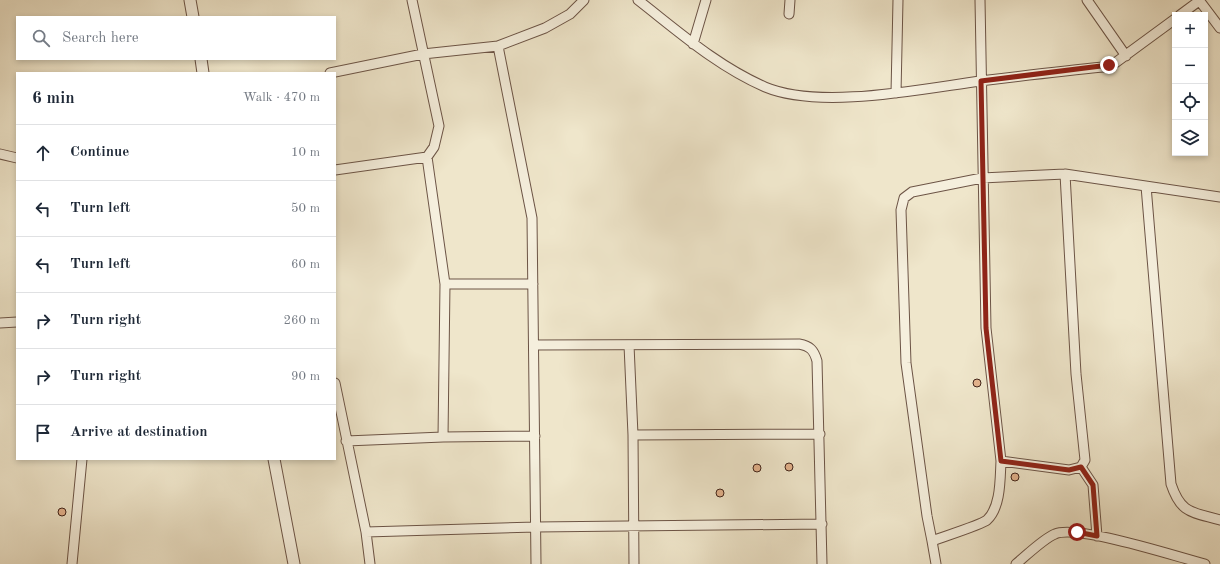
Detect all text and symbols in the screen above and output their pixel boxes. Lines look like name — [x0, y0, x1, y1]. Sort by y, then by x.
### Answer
map controls — [1172, 12, 1208, 156]
button: + — [1172, 12, 1208, 48]
search box — [16, 16, 336, 60]
icon: search — [30, 27, 52, 49]
text: Search here — [62, 31, 139, 46]
button: − — [1172, 48, 1208, 84]
route end — [1100, 56, 1118, 74]
button: locate — [1172, 84, 1208, 120]
text: 6 min — [32, 90, 75, 107]
text: Walk · 470 m — [243, 91, 320, 104]
button: layers — [1172, 120, 1208, 156]
icon: ahead — [32, 142, 54, 164]
text: Continue — [70, 145, 129, 160]
text: 10 m — [291, 146, 320, 159]
icon: left — [32, 198, 54, 220]
text: Turn left — [70, 201, 130, 216]
text: 50 m — [291, 202, 320, 215]
icon: left — [32, 254, 54, 276]
text: Turn left — [70, 257, 130, 272]
text: 60 m — [291, 258, 320, 271]
icon: right — [32, 310, 54, 332]
text: Turn right — [70, 313, 141, 328]
text: 260 m — [283, 314, 320, 327]
icon: right — [32, 366, 54, 388]
text: Turn right — [70, 369, 141, 384]
text: 90 m — [291, 370, 320, 383]
icon: arrive — [32, 422, 54, 444]
text: Arrive at destination — [70, 425, 208, 440]
route start — [1068, 523, 1086, 541]

